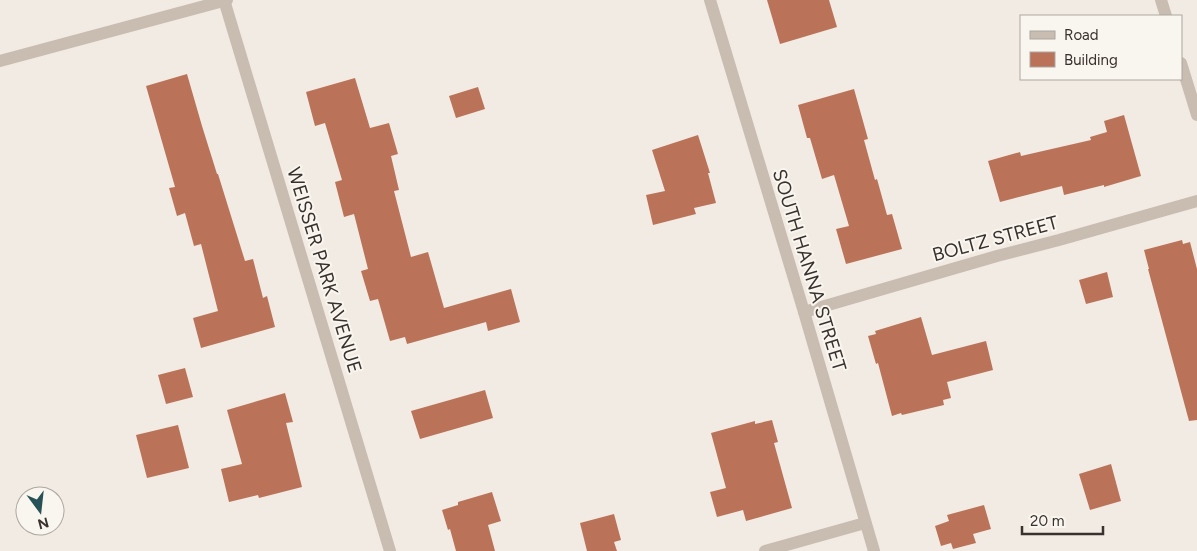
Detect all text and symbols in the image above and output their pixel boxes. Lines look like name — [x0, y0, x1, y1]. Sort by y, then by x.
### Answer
legend — [1020, 15, 1182, 80]
text: Road — [1064, 26, 1099, 44]
text: Building — [1064, 51, 1118, 69]
street label: WEISSER PARK AVENUE — [282, 165, 367, 376]
street label: SOUTH HANNA STREET — [768, 166, 851, 375]
street label: BOLTZ STREET — [930, 211, 1061, 266]
north arrow — [15, 486, 65, 536]
scale bar — [1022, 504, 1103, 536]
text: 20 m — [1030, 512, 1064, 530]
text: N — [36, 513, 51, 533]

